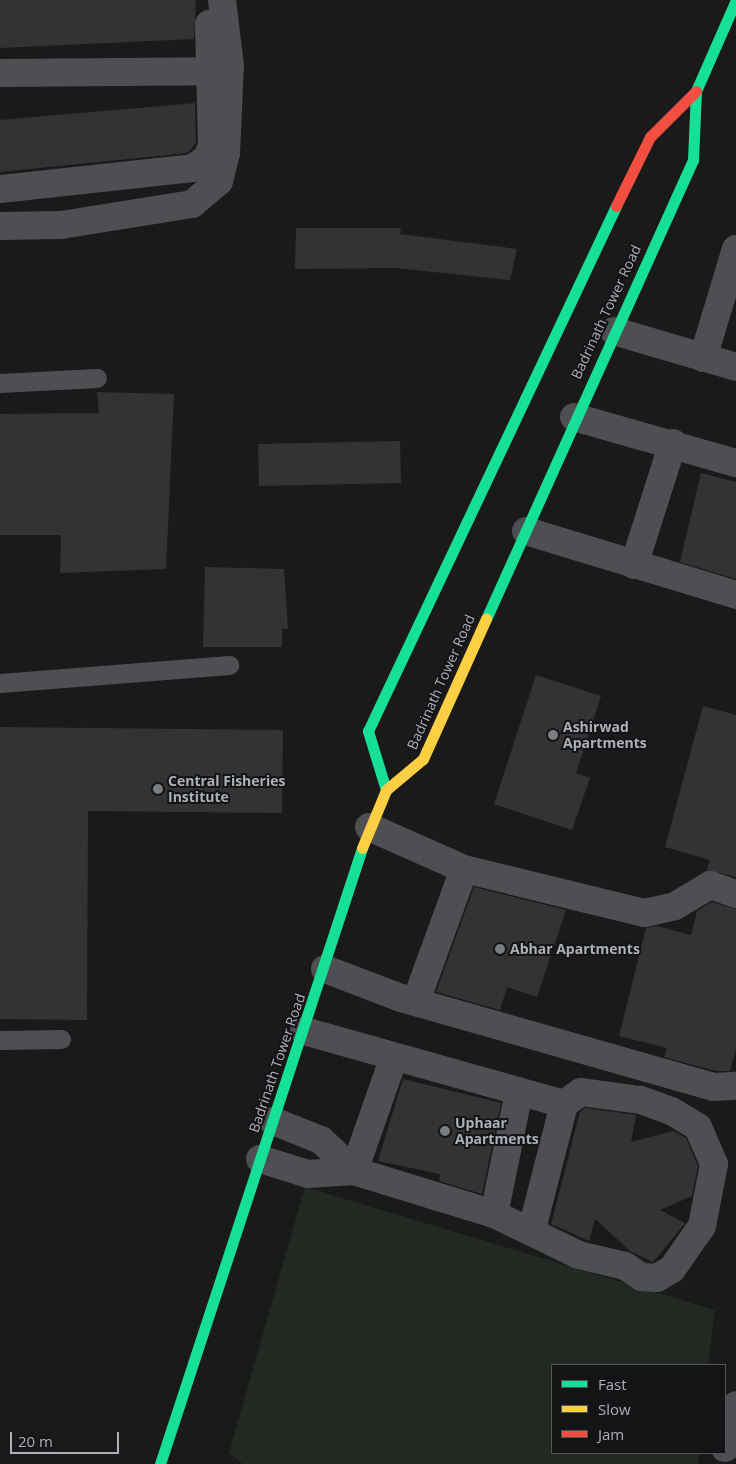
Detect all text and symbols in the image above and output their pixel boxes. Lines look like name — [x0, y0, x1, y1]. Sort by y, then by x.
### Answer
street label: Badrinath Tower Road — [568, 242, 644, 382]
street label: Badrinath Tower Road — [404, 612, 478, 752]
place label: Ashirwad Apartments — [563, 719, 647, 752]
marker: Ashirwad Apartments — [547, 729, 559, 741]
place label: Central Fisheries Institute — [168, 773, 285, 806]
marker: Central Fisheries Institute — [152, 783, 164, 795]
place label: Abhar Apartments — [510, 941, 640, 957]
marker: Abhar Apartments — [494, 943, 506, 955]
street label: Badrinath Tower Road — [245, 991, 309, 1135]
place label: Uphaar Apartments — [455, 1115, 539, 1148]
marker: Uphaar Apartments — [439, 1125, 451, 1137]
legend — [551, 1364, 726, 1454]
text: Fast — [598, 1374, 627, 1394]
text: Slow — [598, 1399, 631, 1419]
scale bar — [12, 1422, 121, 1454]
text: Jam — [598, 1424, 624, 1444]
text: 20 m — [18, 1431, 53, 1451]

